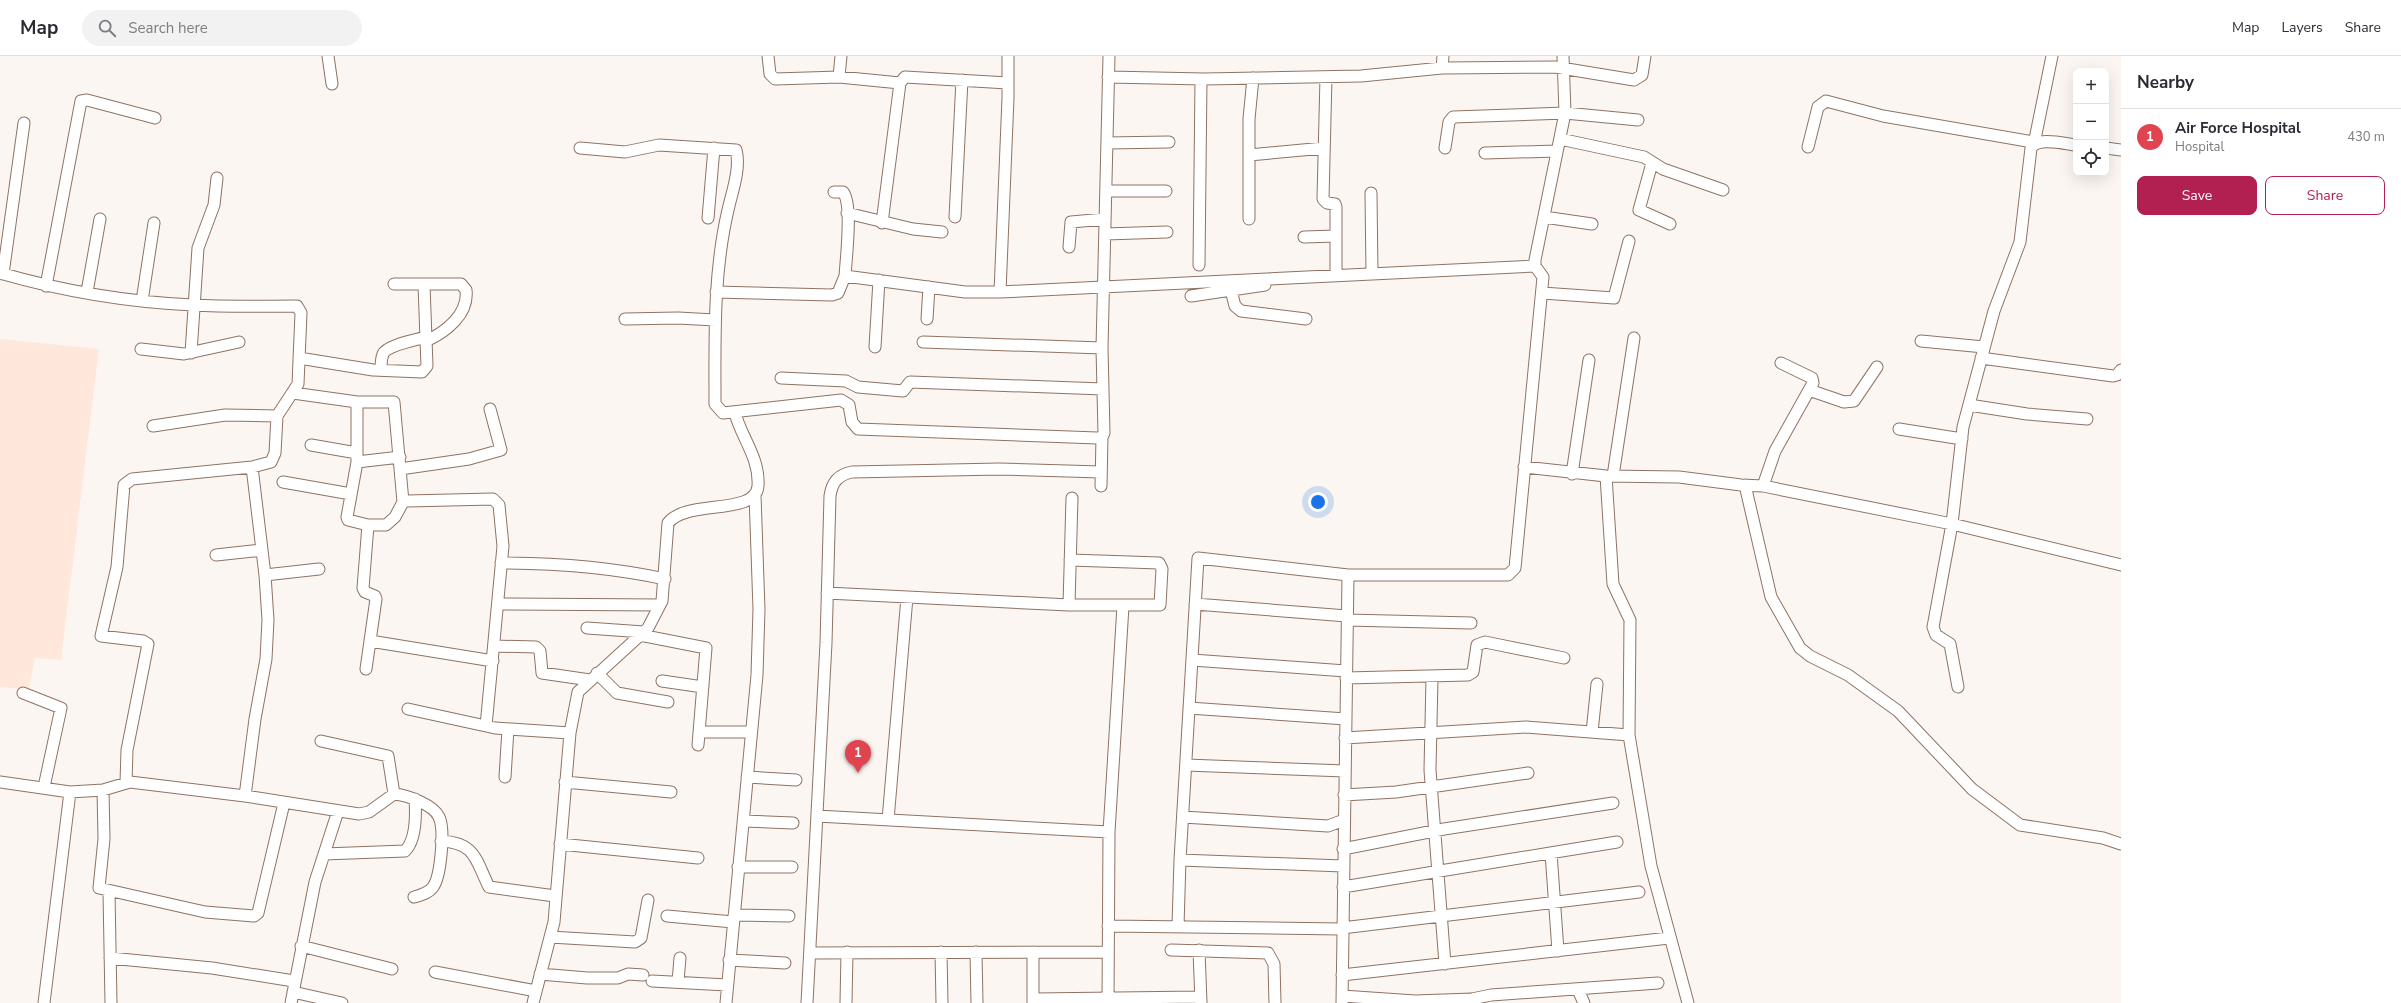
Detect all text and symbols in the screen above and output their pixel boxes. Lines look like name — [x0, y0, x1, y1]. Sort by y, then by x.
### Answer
search box — [82, 10, 362, 46]
text: Map — [20, 15, 58, 41]
icon: search — [96, 17, 118, 39]
text: Search here — [128, 18, 208, 38]
text: Map — [2232, 18, 2259, 37]
text: Layers — [2281, 18, 2323, 37]
text: Share — [2345, 18, 2381, 37]
map controls — [2073, 68, 2109, 176]
button: + — [2073, 68, 2109, 104]
text: Nearby — [2137, 71, 2194, 94]
button: − — [2073, 104, 2109, 140]
text: Air Force Hospital — [2175, 118, 2301, 138]
text: 1 — [2146, 128, 2154, 146]
text: 430 m — [2347, 128, 2385, 146]
text: Hospital — [2175, 138, 2224, 156]
button: locate — [2073, 140, 2109, 176]
button: Save — [2137, 176, 2257, 215]
button: Share — [2265, 176, 2385, 215]
your location — [1308, 492, 1328, 512]
pin: 1 — [845, 740, 871, 773]

